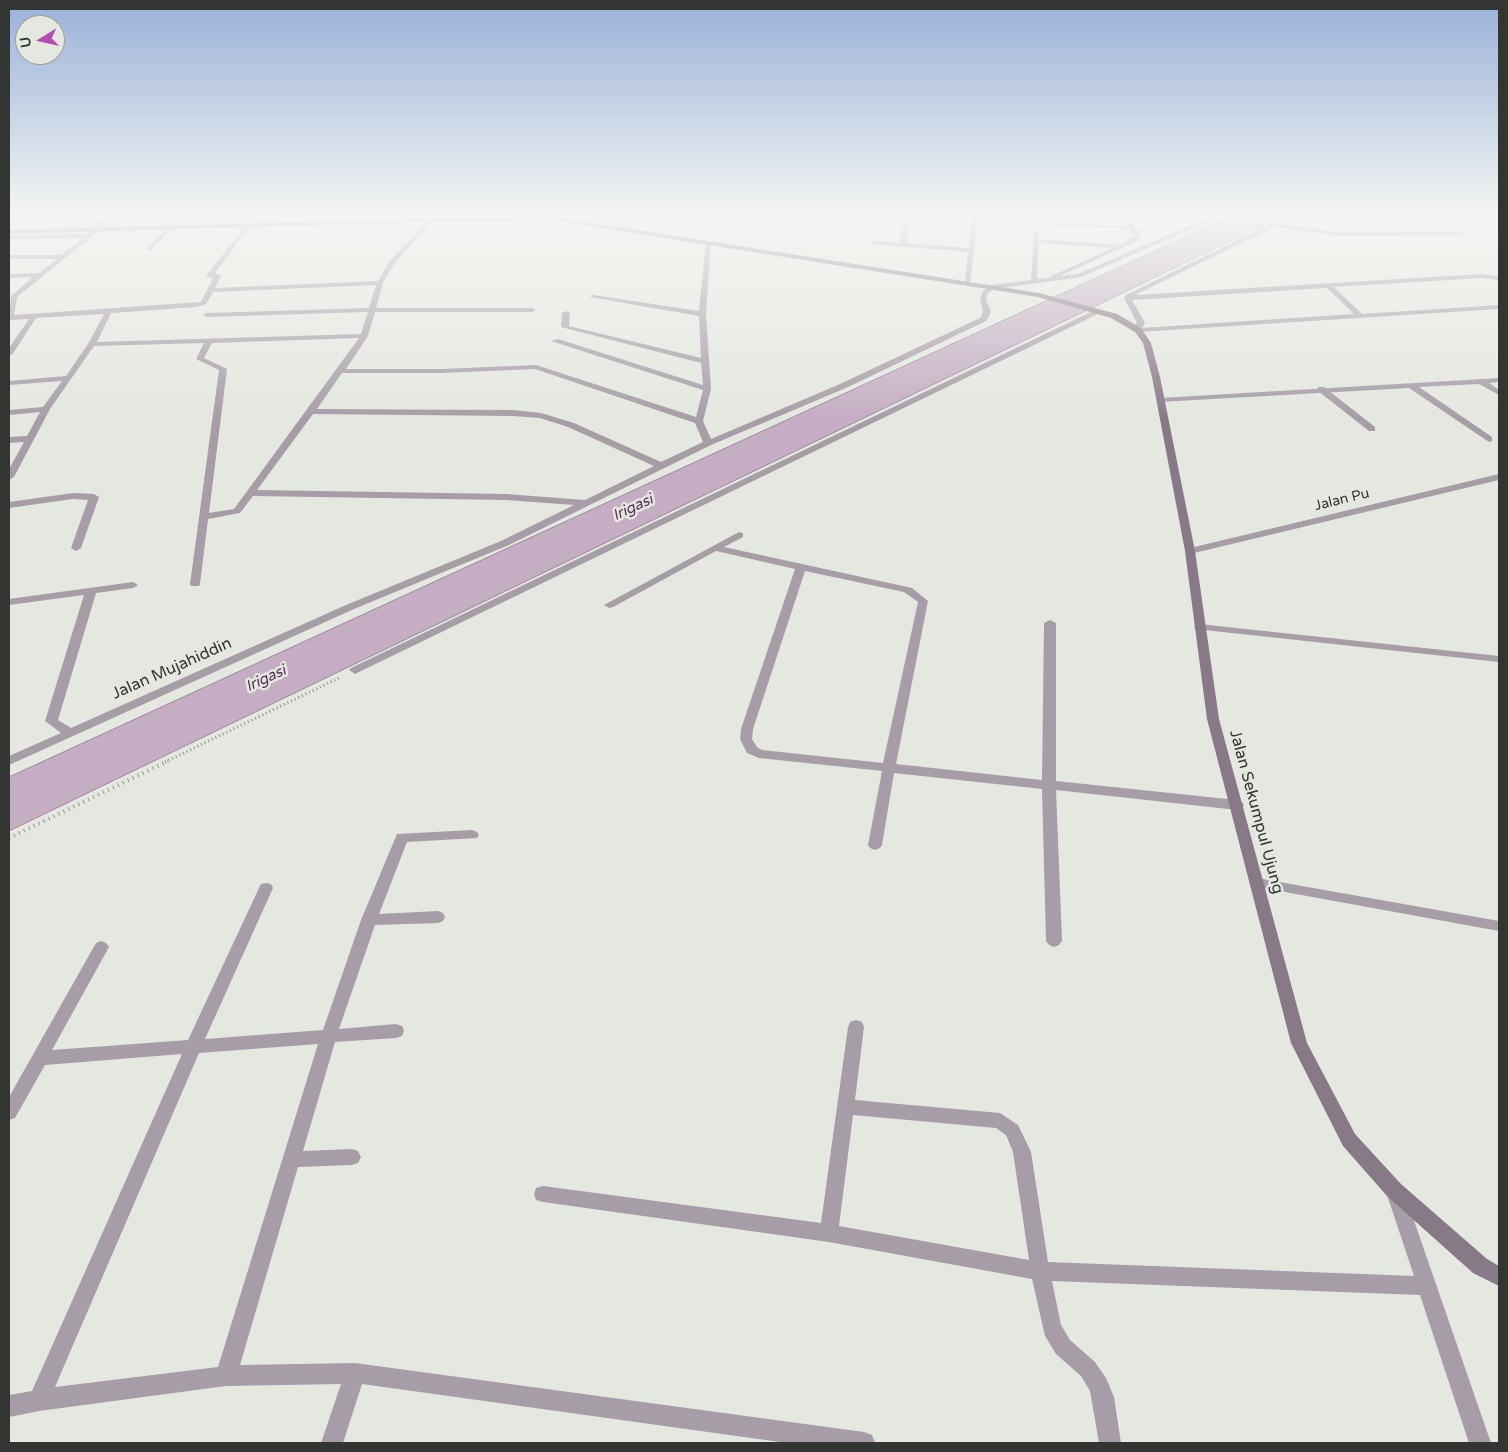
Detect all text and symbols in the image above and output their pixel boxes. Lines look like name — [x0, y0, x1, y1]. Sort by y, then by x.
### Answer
north arrow — [15, 15, 65, 65]
text: U — [16, 36, 35, 49]
street label: Jalan Pu — [1313, 485, 1371, 515]
water label: Irigasi — [610, 491, 656, 525]
street label: Jalan Mujahiddin — [109, 634, 235, 704]
water label: Irigasi — [243, 662, 289, 696]
street label: Jalan Sekumpul Ujung — [1225, 728, 1287, 896]

